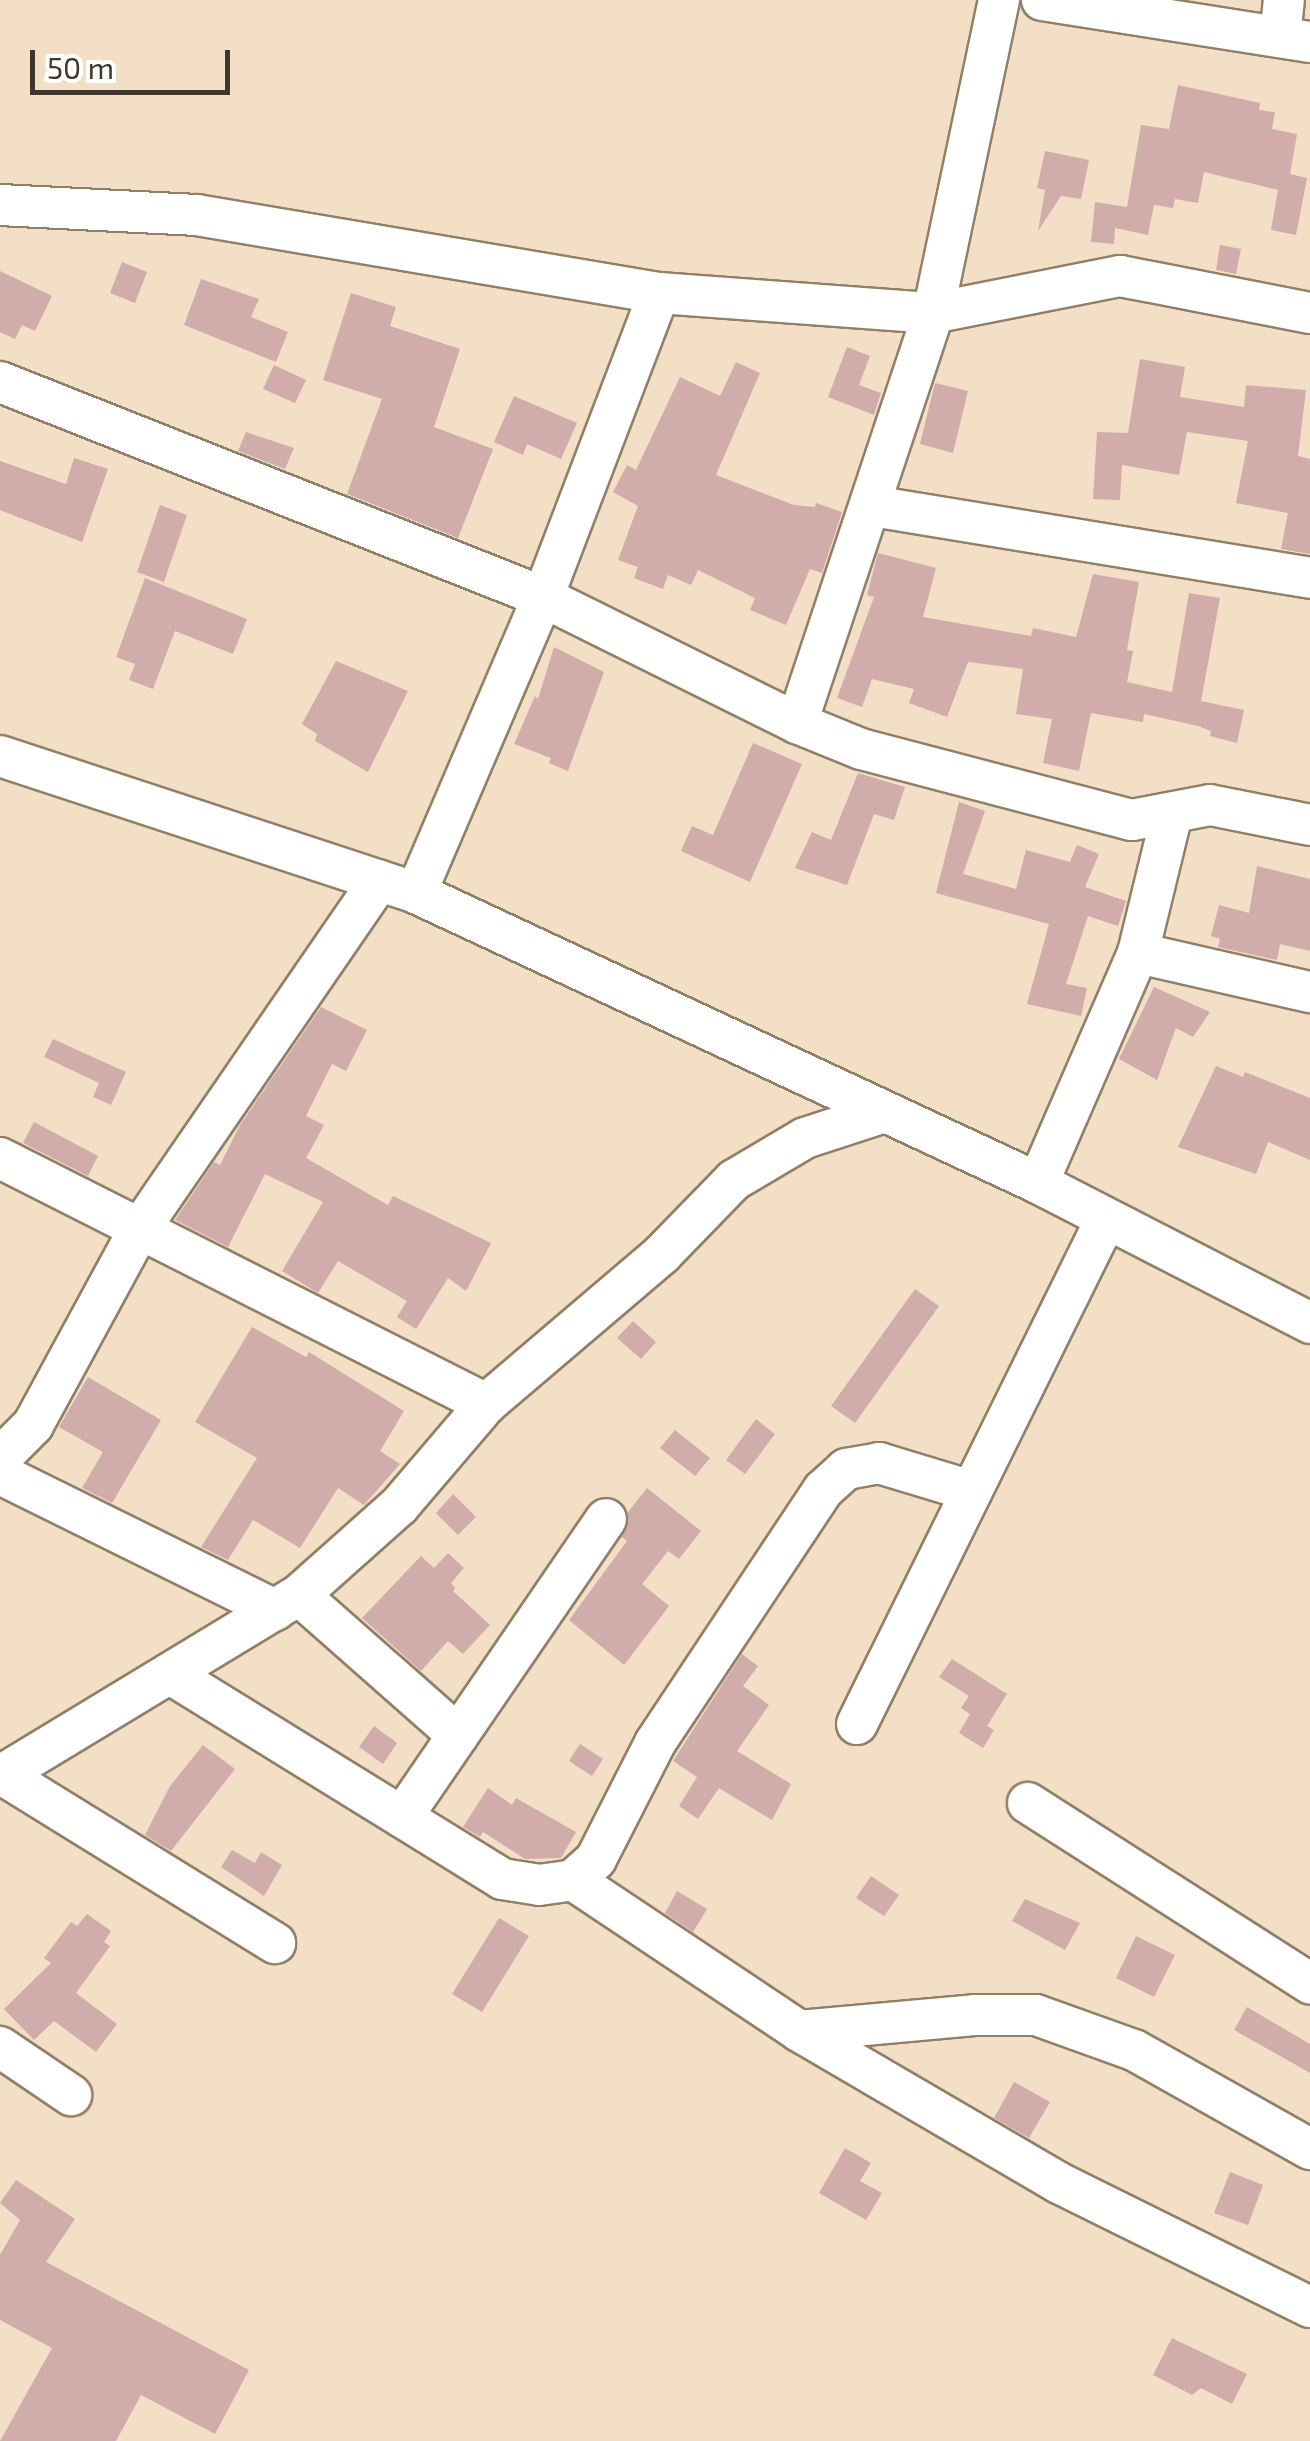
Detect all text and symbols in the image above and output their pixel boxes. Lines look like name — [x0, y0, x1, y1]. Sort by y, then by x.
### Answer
scale bar — [35, 30, 235, 92]
text: 50 m — [47, 49, 114, 85]

